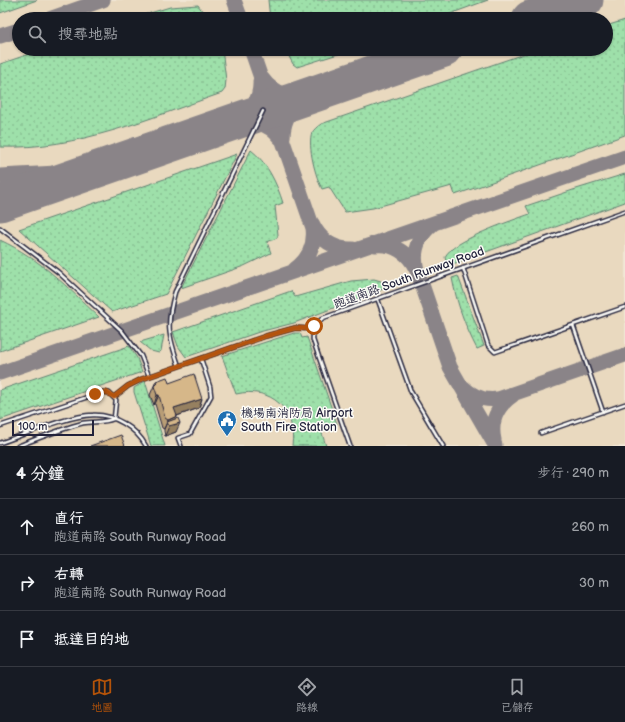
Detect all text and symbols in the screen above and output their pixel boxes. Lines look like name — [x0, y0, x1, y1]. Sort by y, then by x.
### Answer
search box — [12, 12, 613, 56]
icon: search — [26, 23, 48, 45]
text: 搜尋地點 — [58, 25, 118, 44]
street label: 跑道南路 South Runway Road — [332, 244, 486, 312]
route start — [305, 317, 323, 335]
route end — [86, 385, 104, 403]
place label: 機場南消防局 Airport South Fire Station — [241, 406, 353, 435]
public building icon: 機場南消防局 Airport South Fire Station — [216, 409, 238, 437]
scale bar — [12, 418, 94, 437]
text: 100 m — [18, 420, 47, 433]
text: 4 分鐘 — [16, 464, 65, 484]
text: 步行 · 290 m — [537, 465, 609, 481]
text: 直行 — [54, 509, 84, 528]
icon: ahead — [16, 516, 38, 538]
text: 260 m — [571, 519, 609, 535]
text: 跑道南路 South Runway Road — [54, 529, 226, 545]
text: 右轉 — [54, 565, 84, 584]
icon: right — [16, 572, 38, 594]
text: 30 m — [579, 575, 609, 591]
text: 跑道南路 South Runway Road — [54, 585, 226, 601]
icon: arrive — [16, 628, 38, 650]
text: 抵達目的地 — [54, 630, 129, 649]
tab: 地圖 — [91, 676, 113, 714]
tab: 路線 — [296, 676, 318, 714]
tab: 已儲存 — [501, 676, 534, 714]

